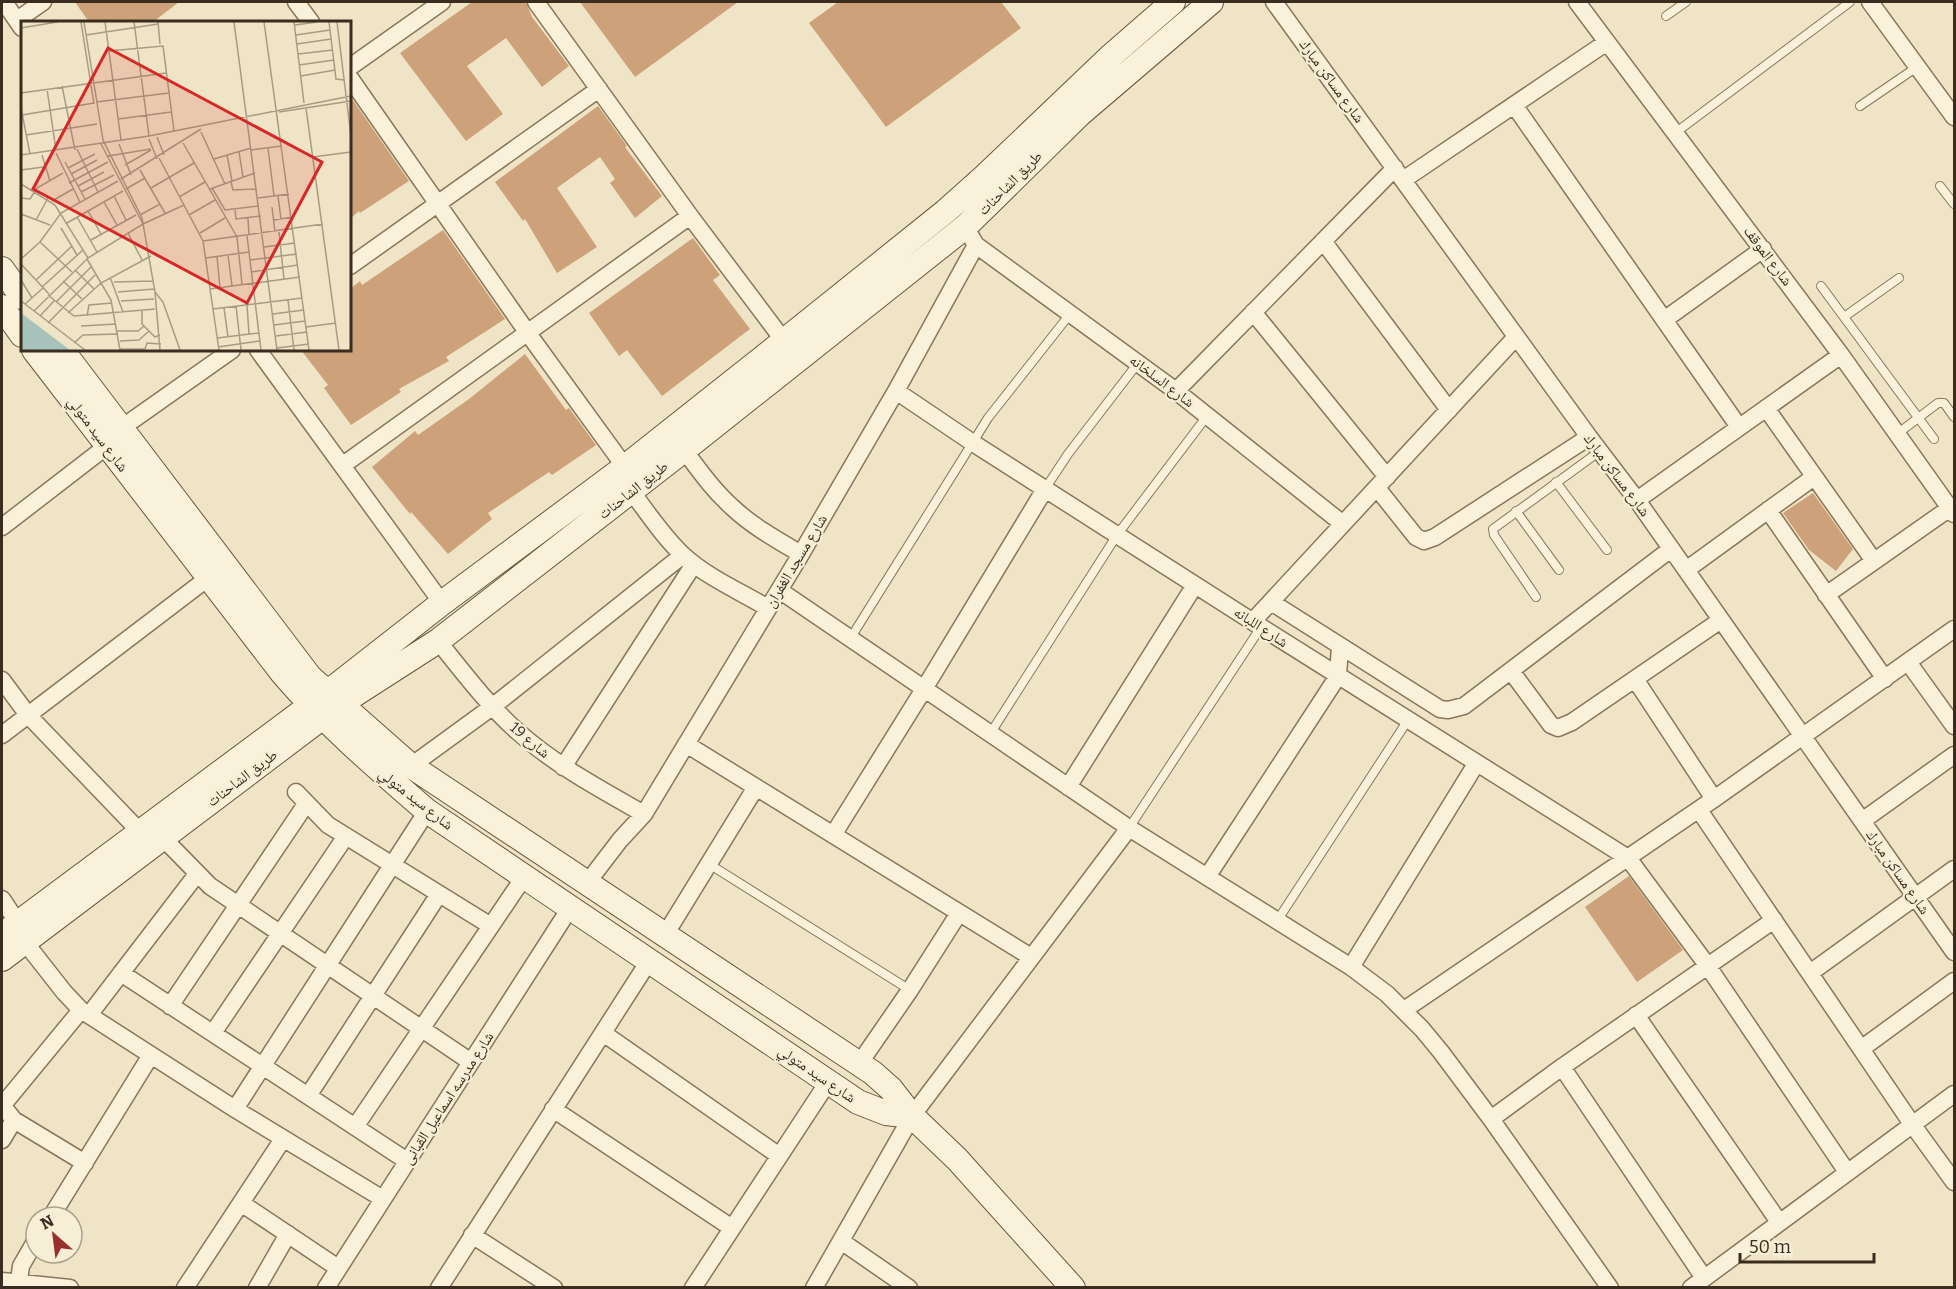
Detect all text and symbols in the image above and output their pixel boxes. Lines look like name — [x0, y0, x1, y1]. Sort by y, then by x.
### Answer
inset map — [21, 21, 351, 351]
street label: شارع مساكن مبارك — [1295, 36, 1369, 127]
street label: طريق الشاحنات — [974, 147, 1047, 220]
street label: شارع الموقف — [1739, 223, 1796, 290]
street label: شارع السلخانه — [1125, 351, 1198, 412]
street label: شارع سيد متولي — [62, 393, 132, 477]
street label: شارع مساكن مبارك — [1579, 430, 1654, 521]
street label: طريق الشاحنات — [595, 457, 672, 524]
street label: شارع مسجد الغفران — [761, 511, 832, 611]
street label: شارع اللبانه — [1230, 603, 1292, 652]
street label: شارع 19 — [506, 718, 554, 763]
street label: طريق الشاحنات — [203, 746, 281, 811]
street label: شارع سيد متولي — [373, 764, 457, 836]
street label: شارع مساكن مبارك — [1861, 826, 1934, 918]
street label: شارع مدرسه اسماعيل القبانى — [398, 1028, 498, 1168]
street label: شارع سيد متولي — [773, 1041, 859, 1109]
north arrow — [24, 1205, 84, 1265]
text: N — [37, 1211, 57, 1233]
scale bar — [1740, 1226, 1874, 1264]
text: 50 m — [1749, 1236, 1791, 1258]

